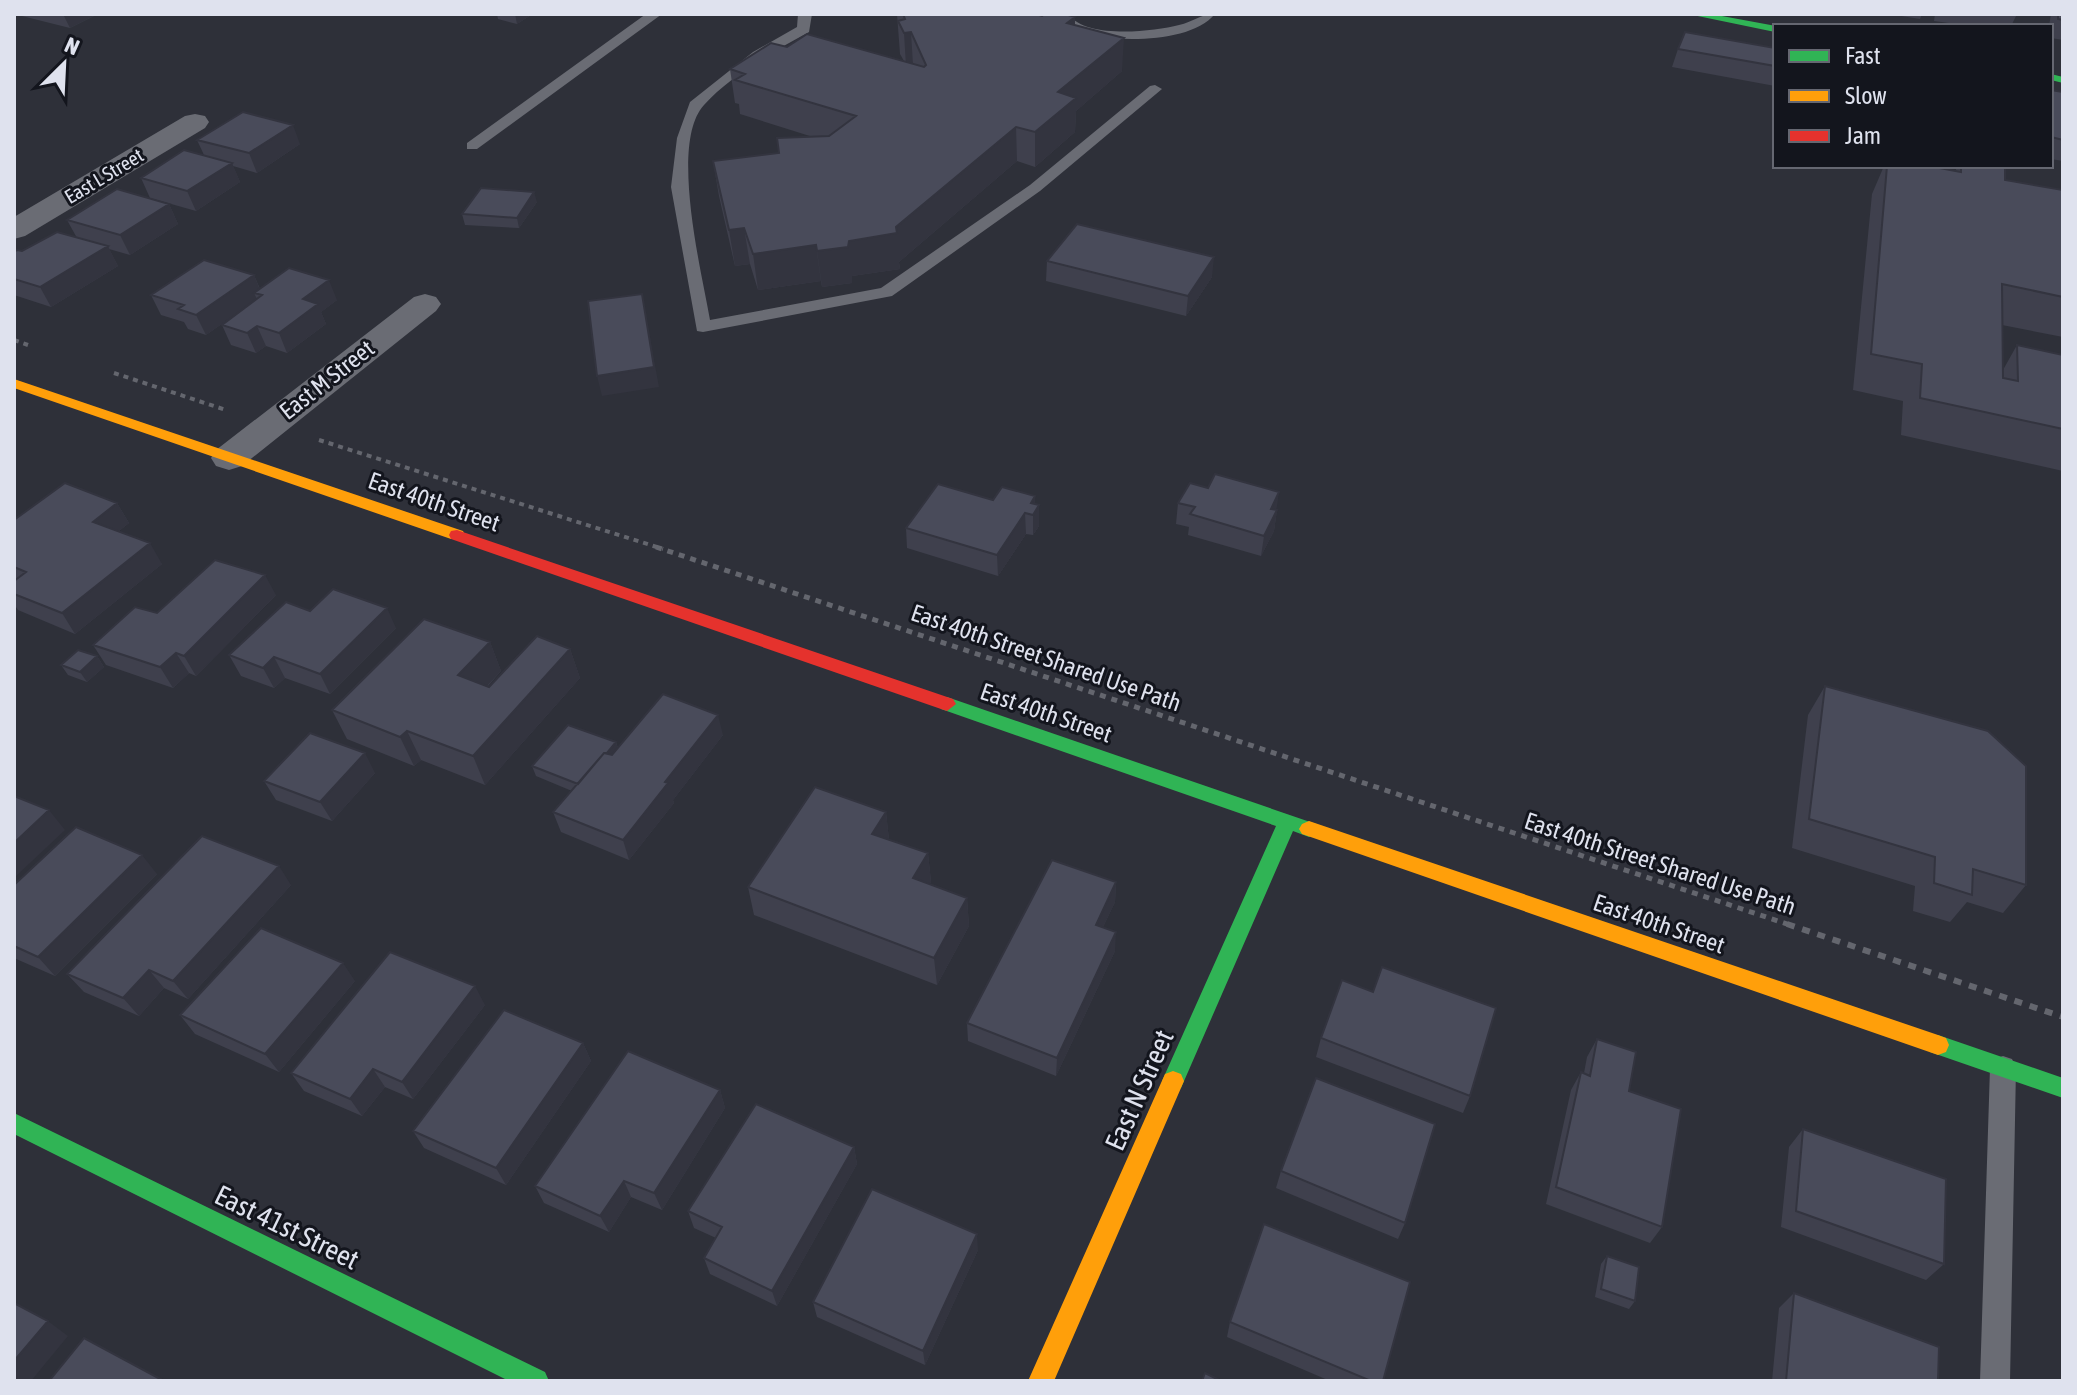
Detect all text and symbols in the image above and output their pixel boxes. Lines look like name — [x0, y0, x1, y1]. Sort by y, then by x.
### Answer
north arrow — [24, 24, 104, 104]
legend — [1773, 24, 2053, 168]
text: N — [61, 31, 83, 60]
text: Fast — [1845, 42, 1881, 69]
text: Slow — [1845, 82, 1887, 109]
text: Jam — [1845, 122, 1881, 149]
street label: East L Street — [60, 143, 147, 208]
street label: East M Street — [274, 334, 379, 425]
street label: East 40th Street — [365, 466, 503, 537]
street label: East 40th Street Shared Use Path — [907, 598, 1185, 718]
street label: East 40th Street — [976, 677, 1116, 749]
street label: East 40th Street Shared Use Path — [1521, 806, 1799, 922]
street label: East 40th Street — [1589, 888, 1729, 960]
street label: East N Street — [1098, 1025, 1180, 1155]
street label: East 41st Street — [210, 1178, 364, 1276]

